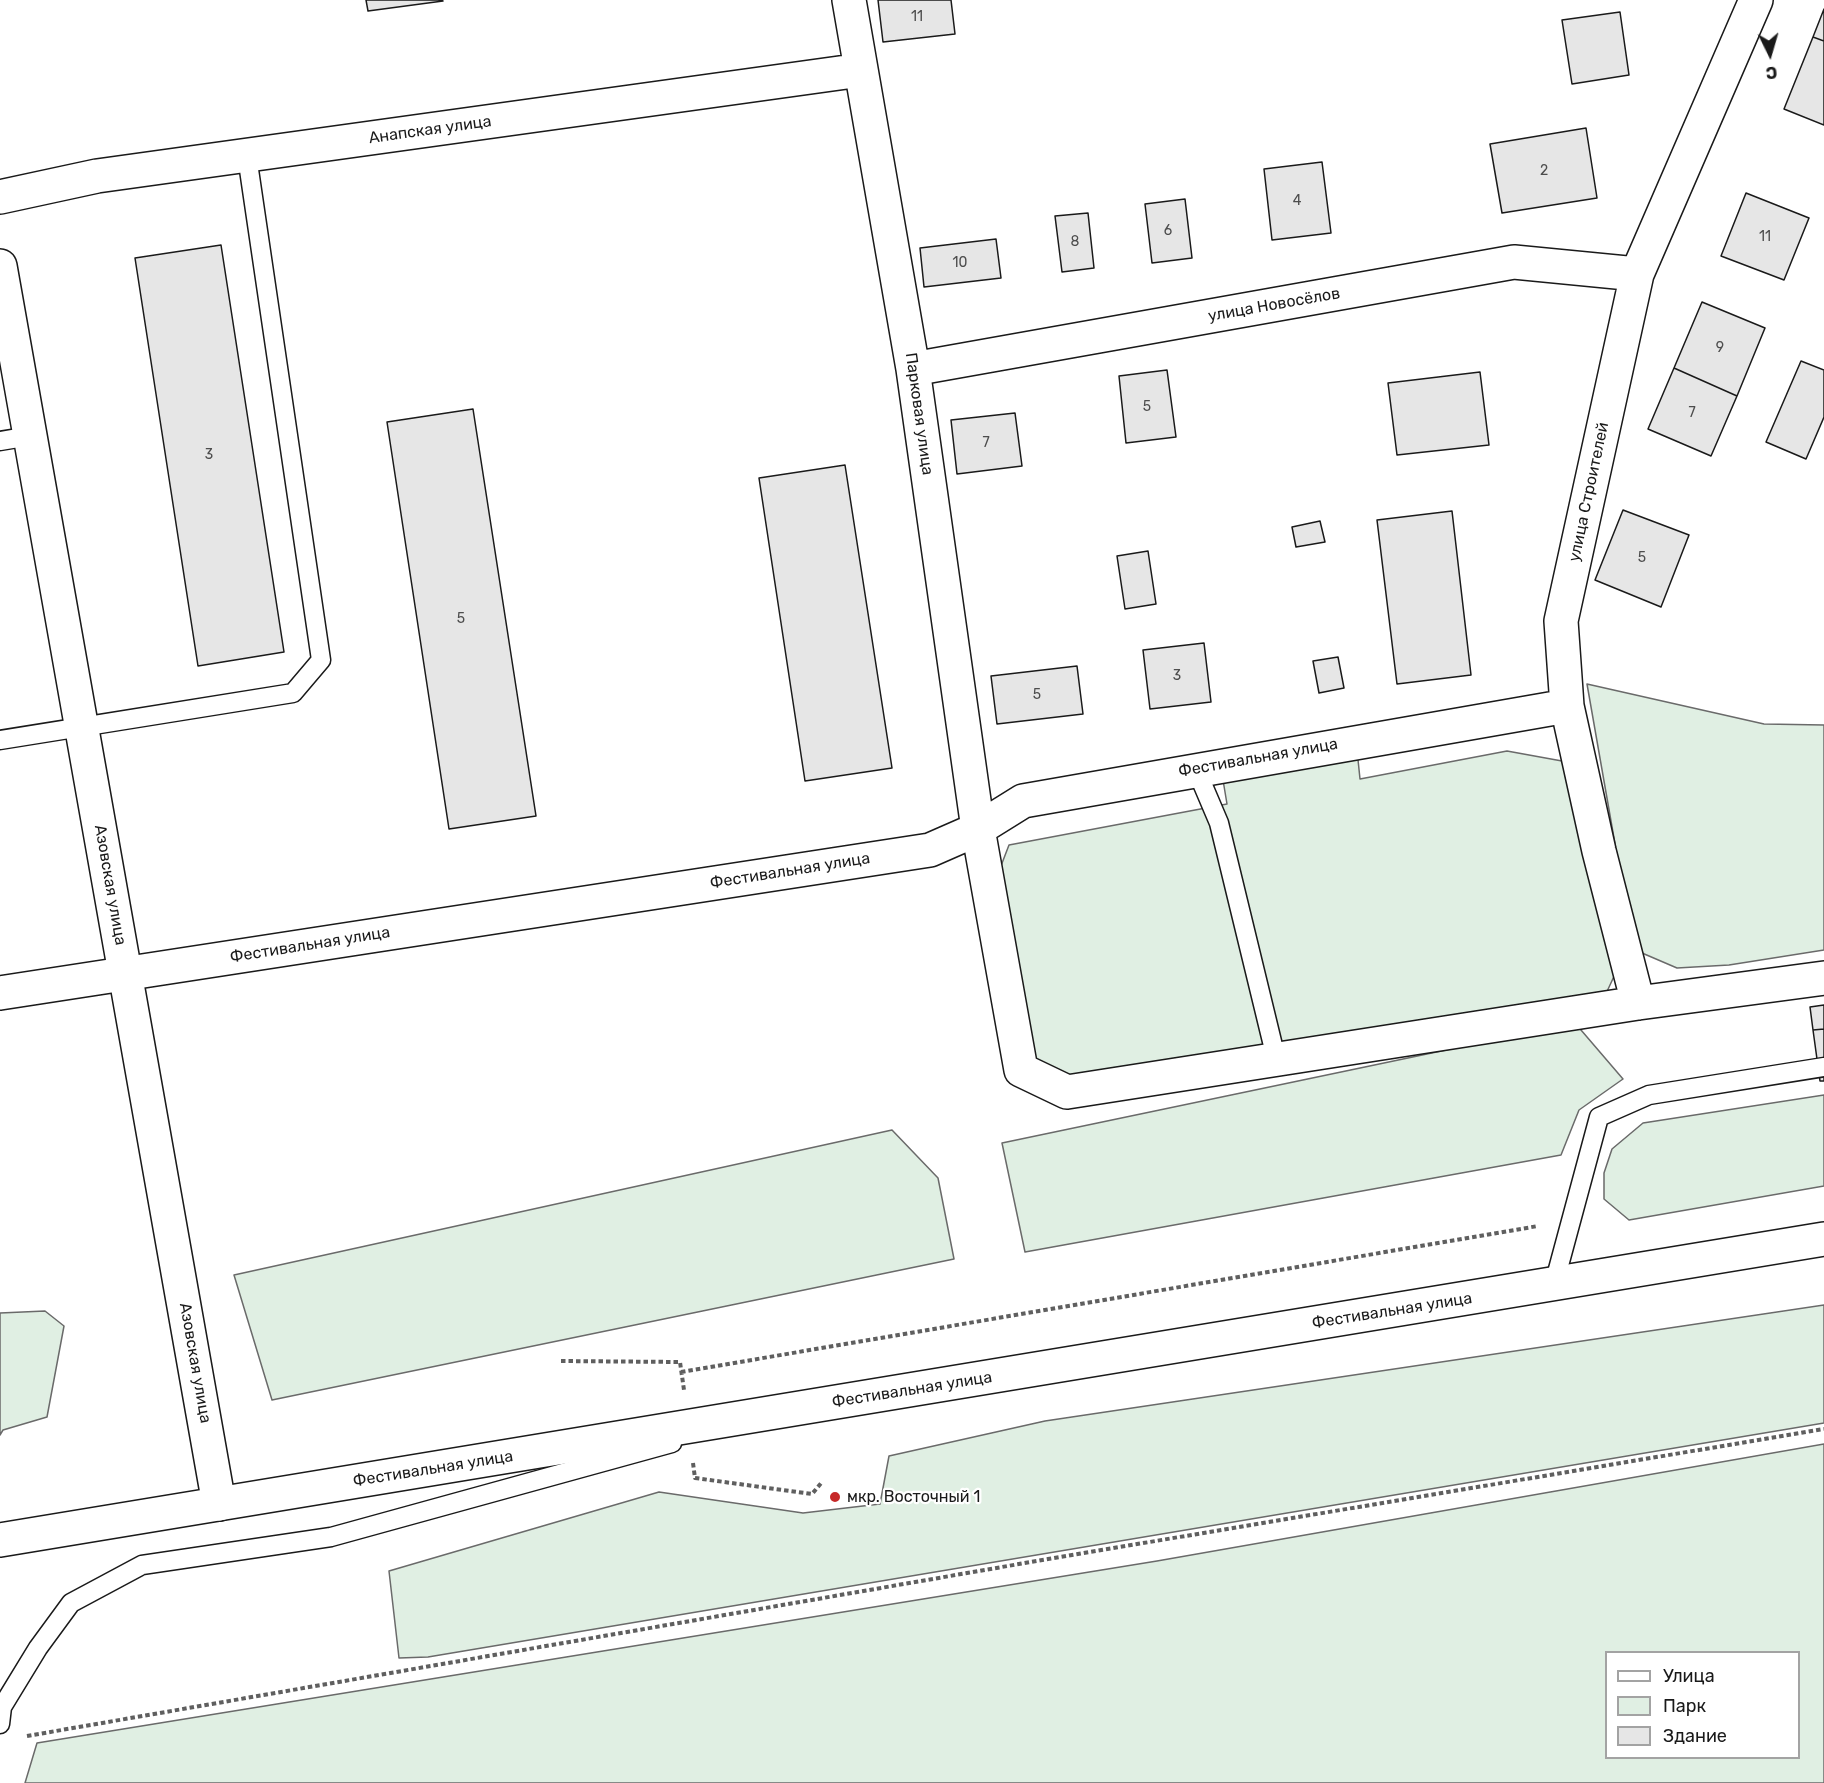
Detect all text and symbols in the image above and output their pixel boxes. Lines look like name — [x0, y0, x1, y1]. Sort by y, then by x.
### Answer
house number: 11 — [911, 9, 923, 25]
north arrow — [1740, 24, 1800, 84]
text: С — [1765, 62, 1778, 82]
street label: Анапская улица — [367, 112, 493, 148]
house number: 2 — [1540, 163, 1548, 179]
house number: 4 — [1293, 193, 1301, 209]
house number: 6 — [1164, 223, 1172, 239]
house number: 11 — [1759, 229, 1771, 245]
house number: 8 — [1071, 234, 1079, 250]
house number: 10 — [953, 255, 967, 271]
street label: улица Новосёлов — [1206, 284, 1342, 326]
house number: 9 — [1716, 340, 1724, 356]
street label: Парковая улица — [901, 351, 937, 477]
house number: 5 — [1143, 399, 1151, 415]
house number: 7 — [1688, 405, 1696, 421]
street label: улица Строителей — [1565, 420, 1613, 564]
house number: 7 — [982, 435, 990, 451]
house number: 3 — [205, 447, 213, 463]
house number: 5 — [1638, 550, 1646, 566]
house number: 5 — [457, 611, 465, 627]
house number: 3 — [1173, 668, 1181, 684]
house number: 5 — [1033, 687, 1041, 703]
street label: Фестивальная улица — [1177, 735, 1339, 781]
street label: Азовская улица — [90, 823, 130, 947]
street label: Фестивальная улица — [709, 849, 871, 893]
street label: Фестивальная улица — [229, 923, 391, 967]
street label: Фестивальная улица — [1311, 1289, 1473, 1333]
street label: Азовская улица — [175, 1301, 215, 1425]
street label: Фестивальная улица — [831, 1368, 993, 1412]
street label: Фестивальная улица — [352, 1447, 514, 1491]
place label: мкр. Восточный 1 — [847, 1487, 980, 1507]
marker: мкр. Восточный 1 — [828, 1490, 842, 1504]
legend — [1605, 1651, 1800, 1759]
text: Улица — [1663, 1665, 1715, 1687]
text: Парк — [1663, 1695, 1706, 1717]
text: Здание — [1663, 1725, 1727, 1747]

